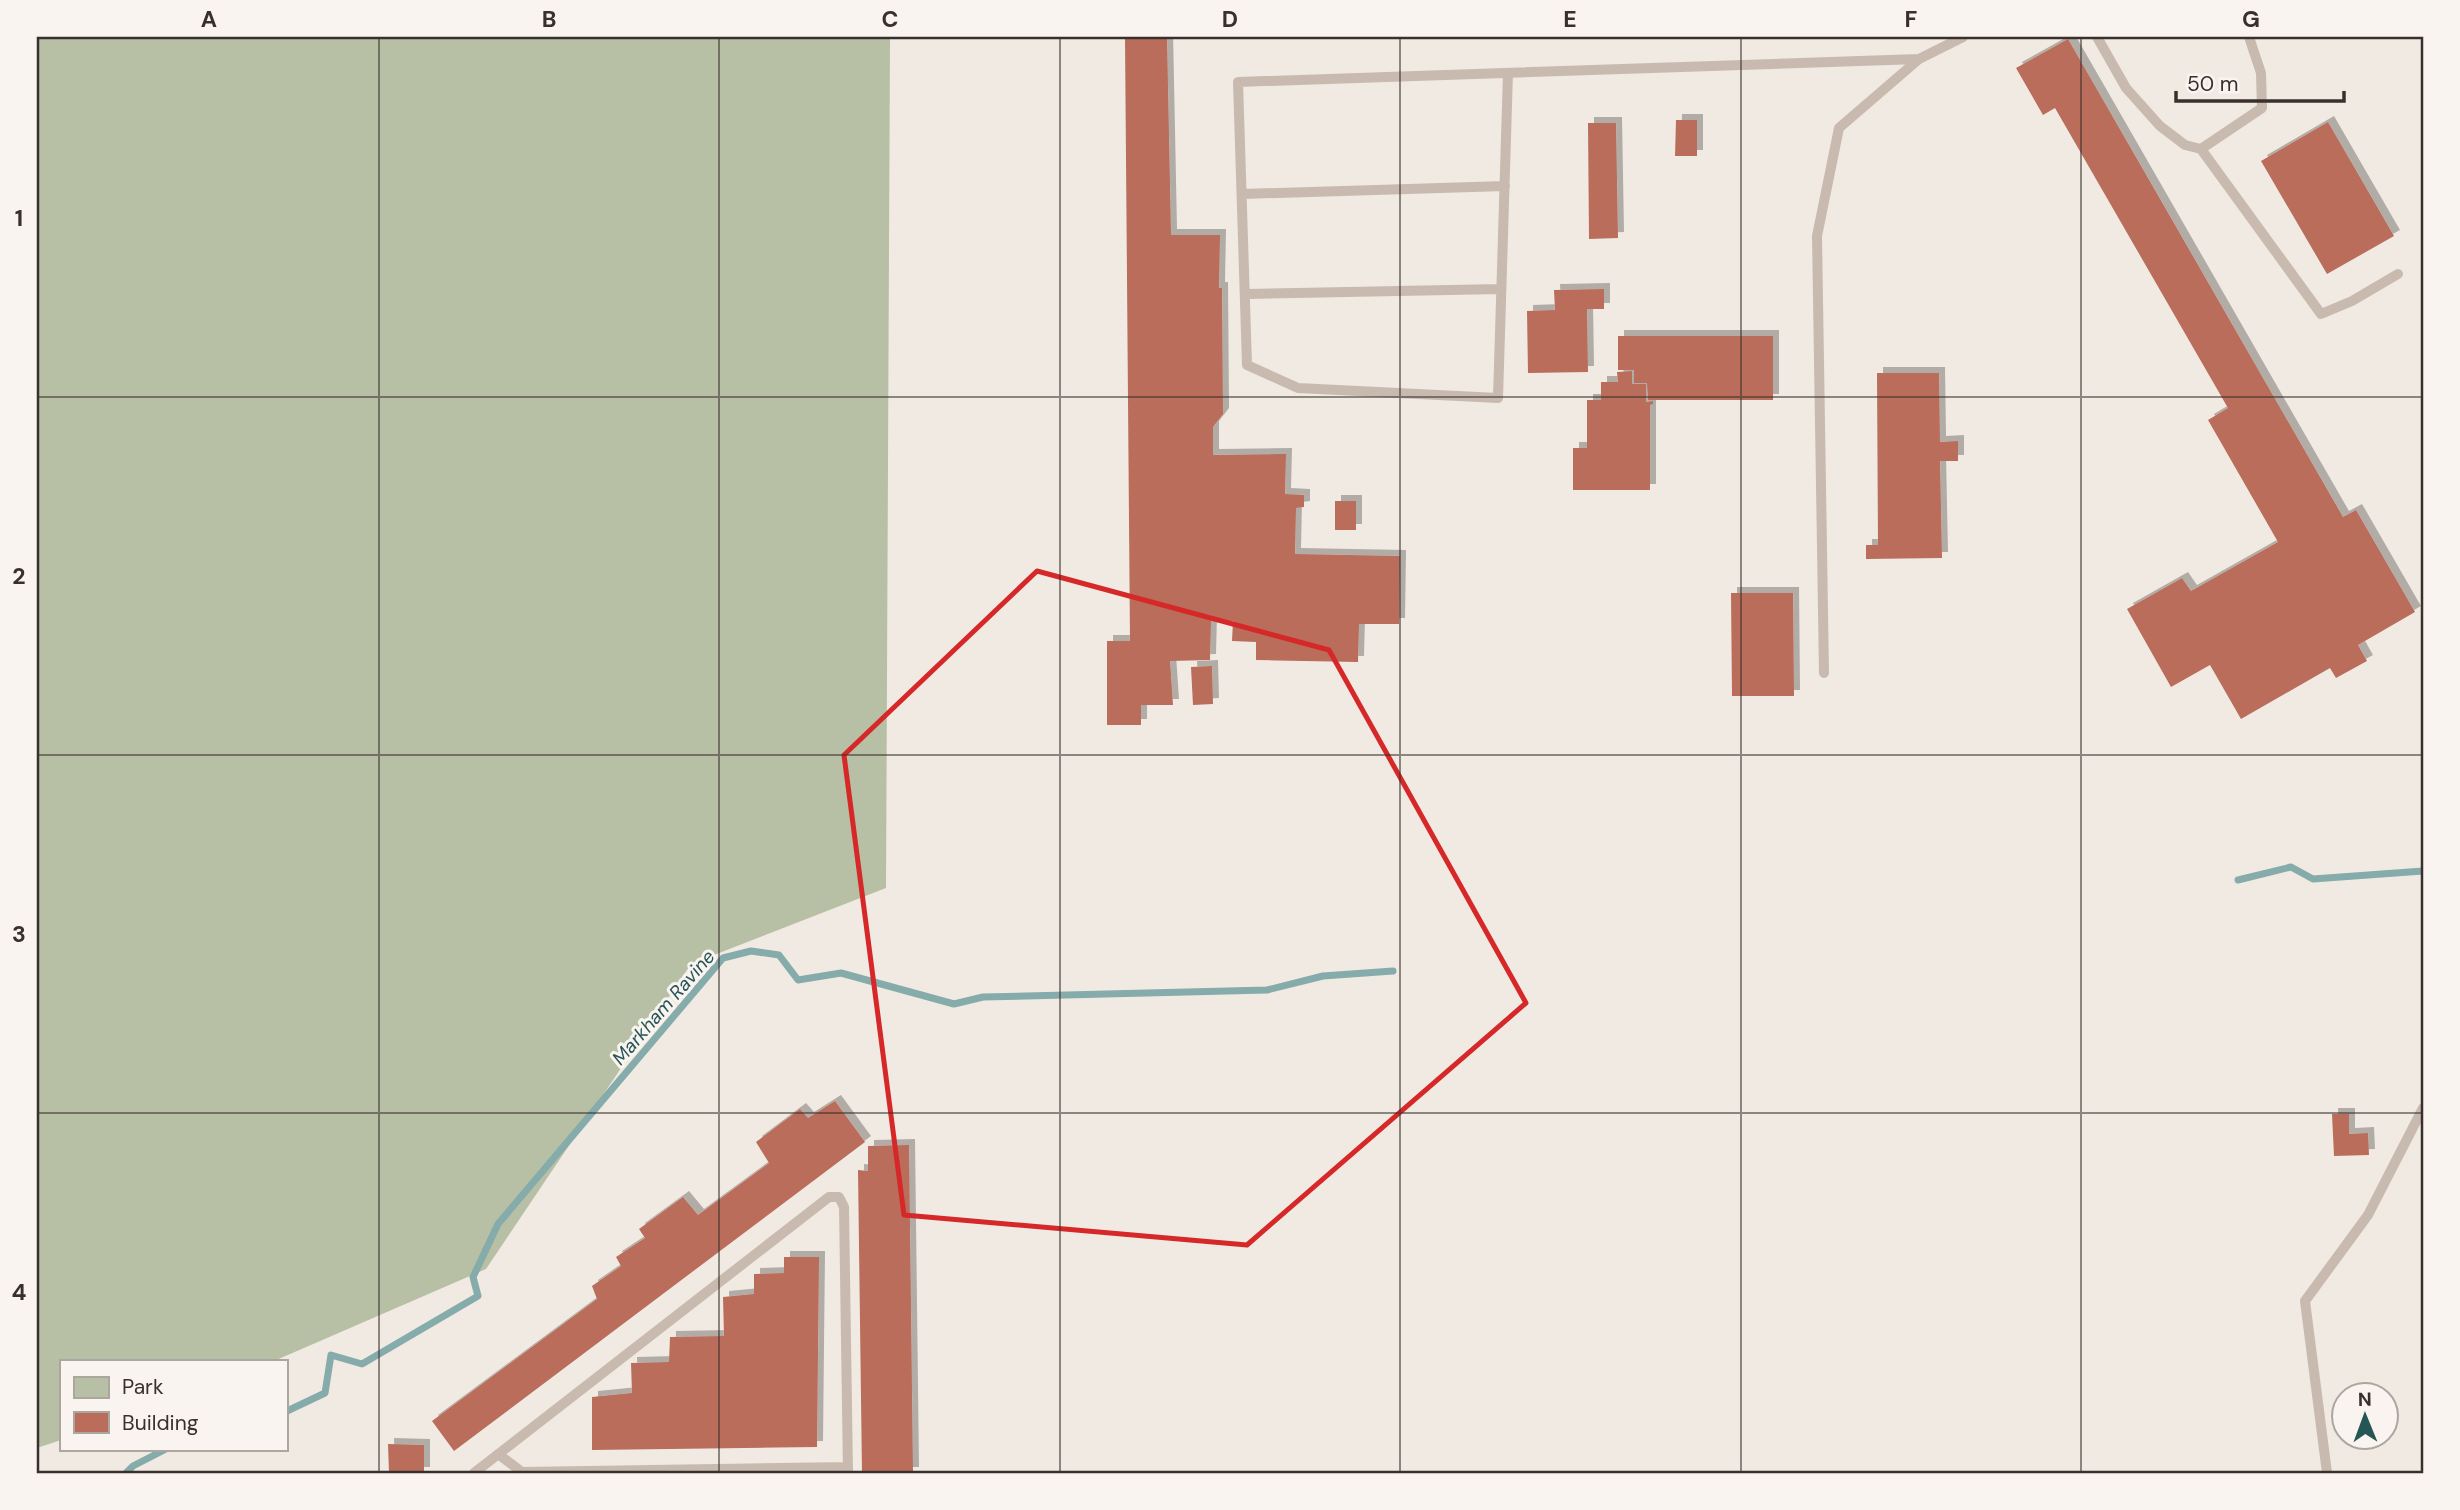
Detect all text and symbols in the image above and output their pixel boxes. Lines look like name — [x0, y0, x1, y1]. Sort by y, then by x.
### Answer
text: A — [201, 4, 217, 34]
text: B — [542, 4, 556, 34]
text: C — [882, 4, 898, 34]
text: D — [1222, 4, 1238, 34]
text: E — [1563, 4, 1577, 34]
text: F — [1905, 4, 1918, 34]
text: G — [2242, 4, 2260, 34]
scale bar — [2176, 60, 2344, 104]
text: 50 m — [2187, 70, 2238, 98]
text: 1 — [15, 203, 23, 233]
text: 2 — [12, 561, 26, 591]
text: 3 — [12, 919, 26, 949]
water label: Markham Ravine — [606, 944, 720, 1070]
text: 4 — [12, 1277, 27, 1307]
legend — [60, 1360, 287, 1450]
text: Park — [122, 1373, 164, 1401]
north arrow — [2330, 1380, 2400, 1450]
text: N — [2358, 1387, 2372, 1412]
text: Building — [122, 1409, 199, 1437]

